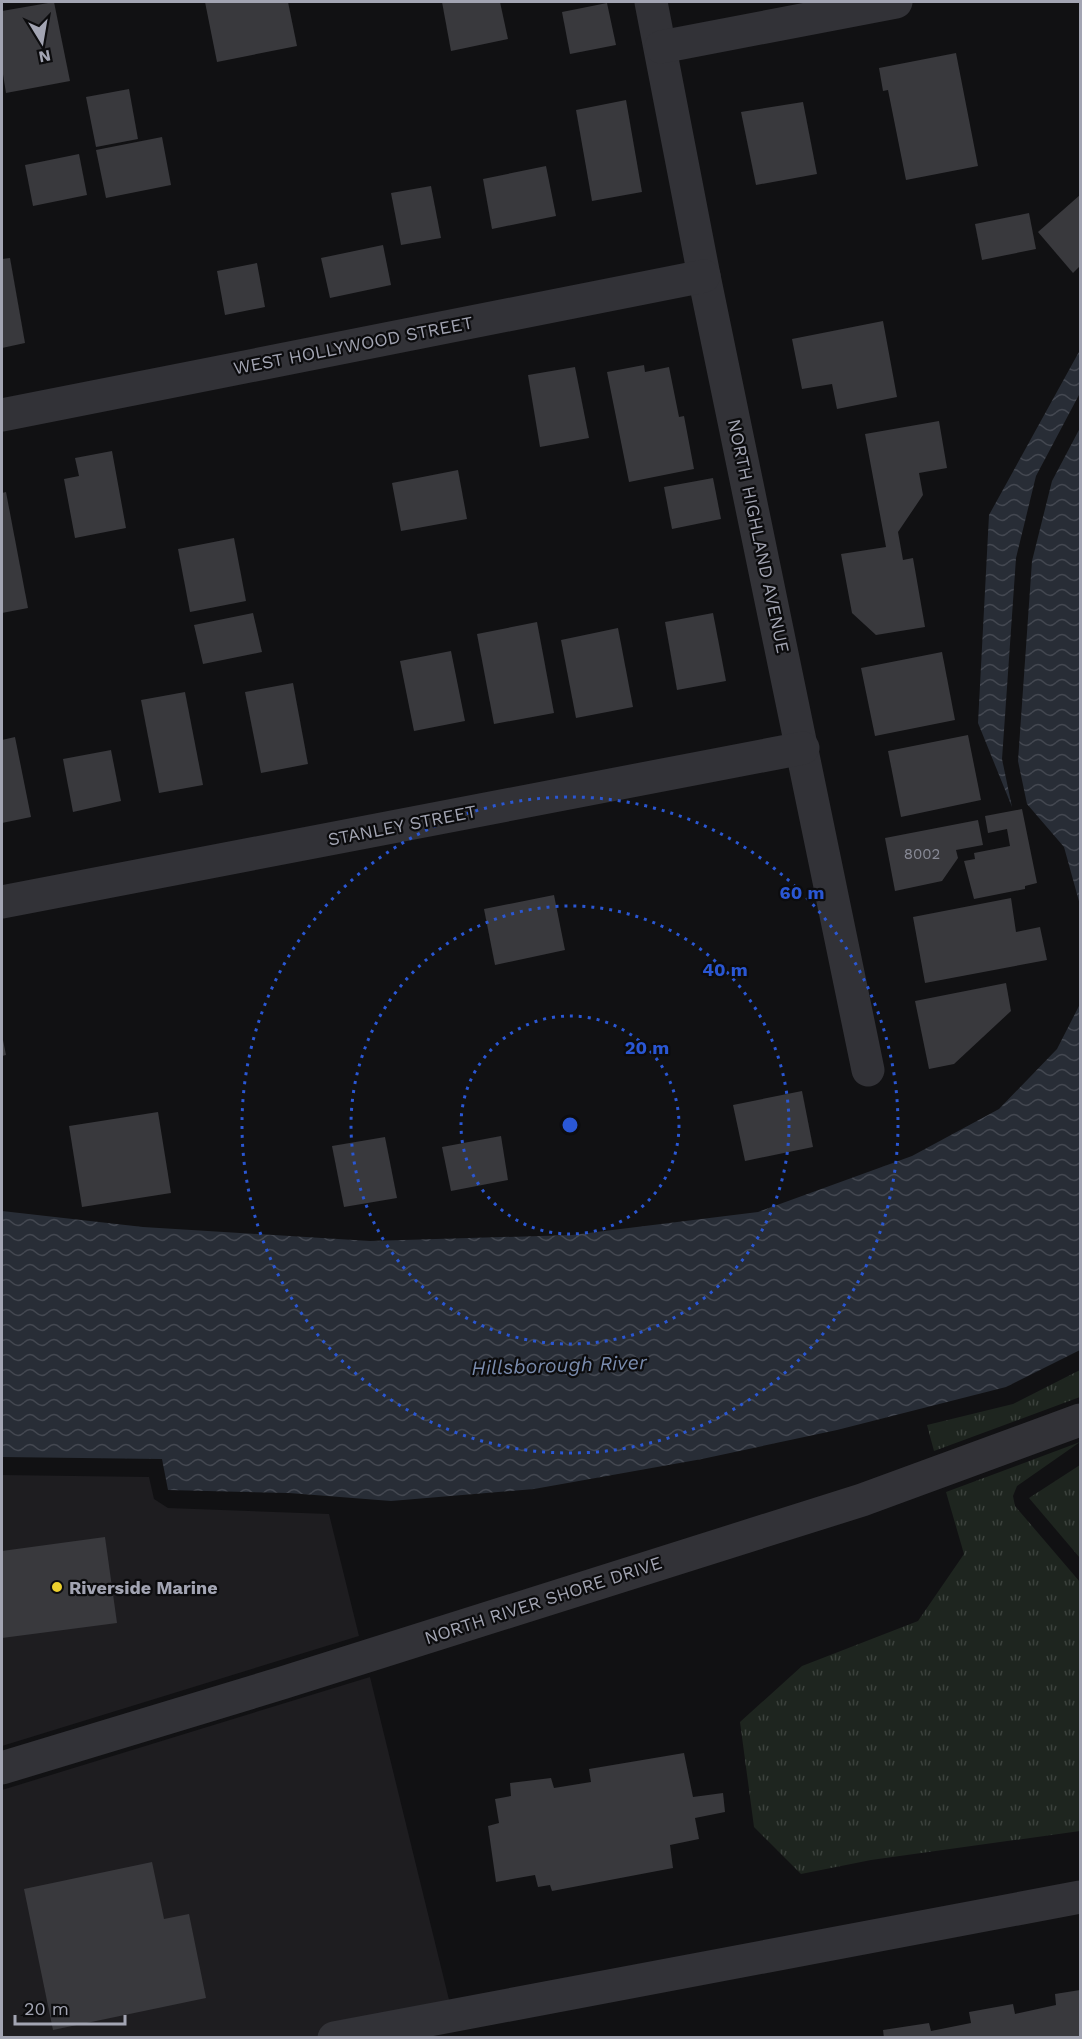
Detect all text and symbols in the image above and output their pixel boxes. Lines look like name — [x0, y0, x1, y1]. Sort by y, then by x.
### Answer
north arrow — [12, 12, 72, 72]
text: N — [37, 46, 52, 67]
street label: WEST HOLLYWOOD STREET — [231, 311, 475, 379]
street label: NORTH HIGHLAND AVENUE — [724, 417, 794, 655]
street label: STANLEY STREET — [326, 800, 478, 850]
house number: 8002 — [904, 845, 940, 863]
text: 60 m — [780, 882, 824, 903]
text: 40 m — [702, 959, 748, 980]
text: 20 m — [625, 1037, 669, 1058]
centre of rings — [560, 1115, 580, 1135]
water label: Hillsborough River — [471, 1350, 648, 1380]
street label: NORTH RIVER SHORE DRIVE — [422, 1552, 664, 1648]
place label: Riverside Marine — [69, 1577, 218, 1598]
marker: Riverside Marine — [50, 1580, 64, 1594]
scale bar — [15, 1988, 124, 2026]
text: 20 m — [24, 1998, 69, 2019]

